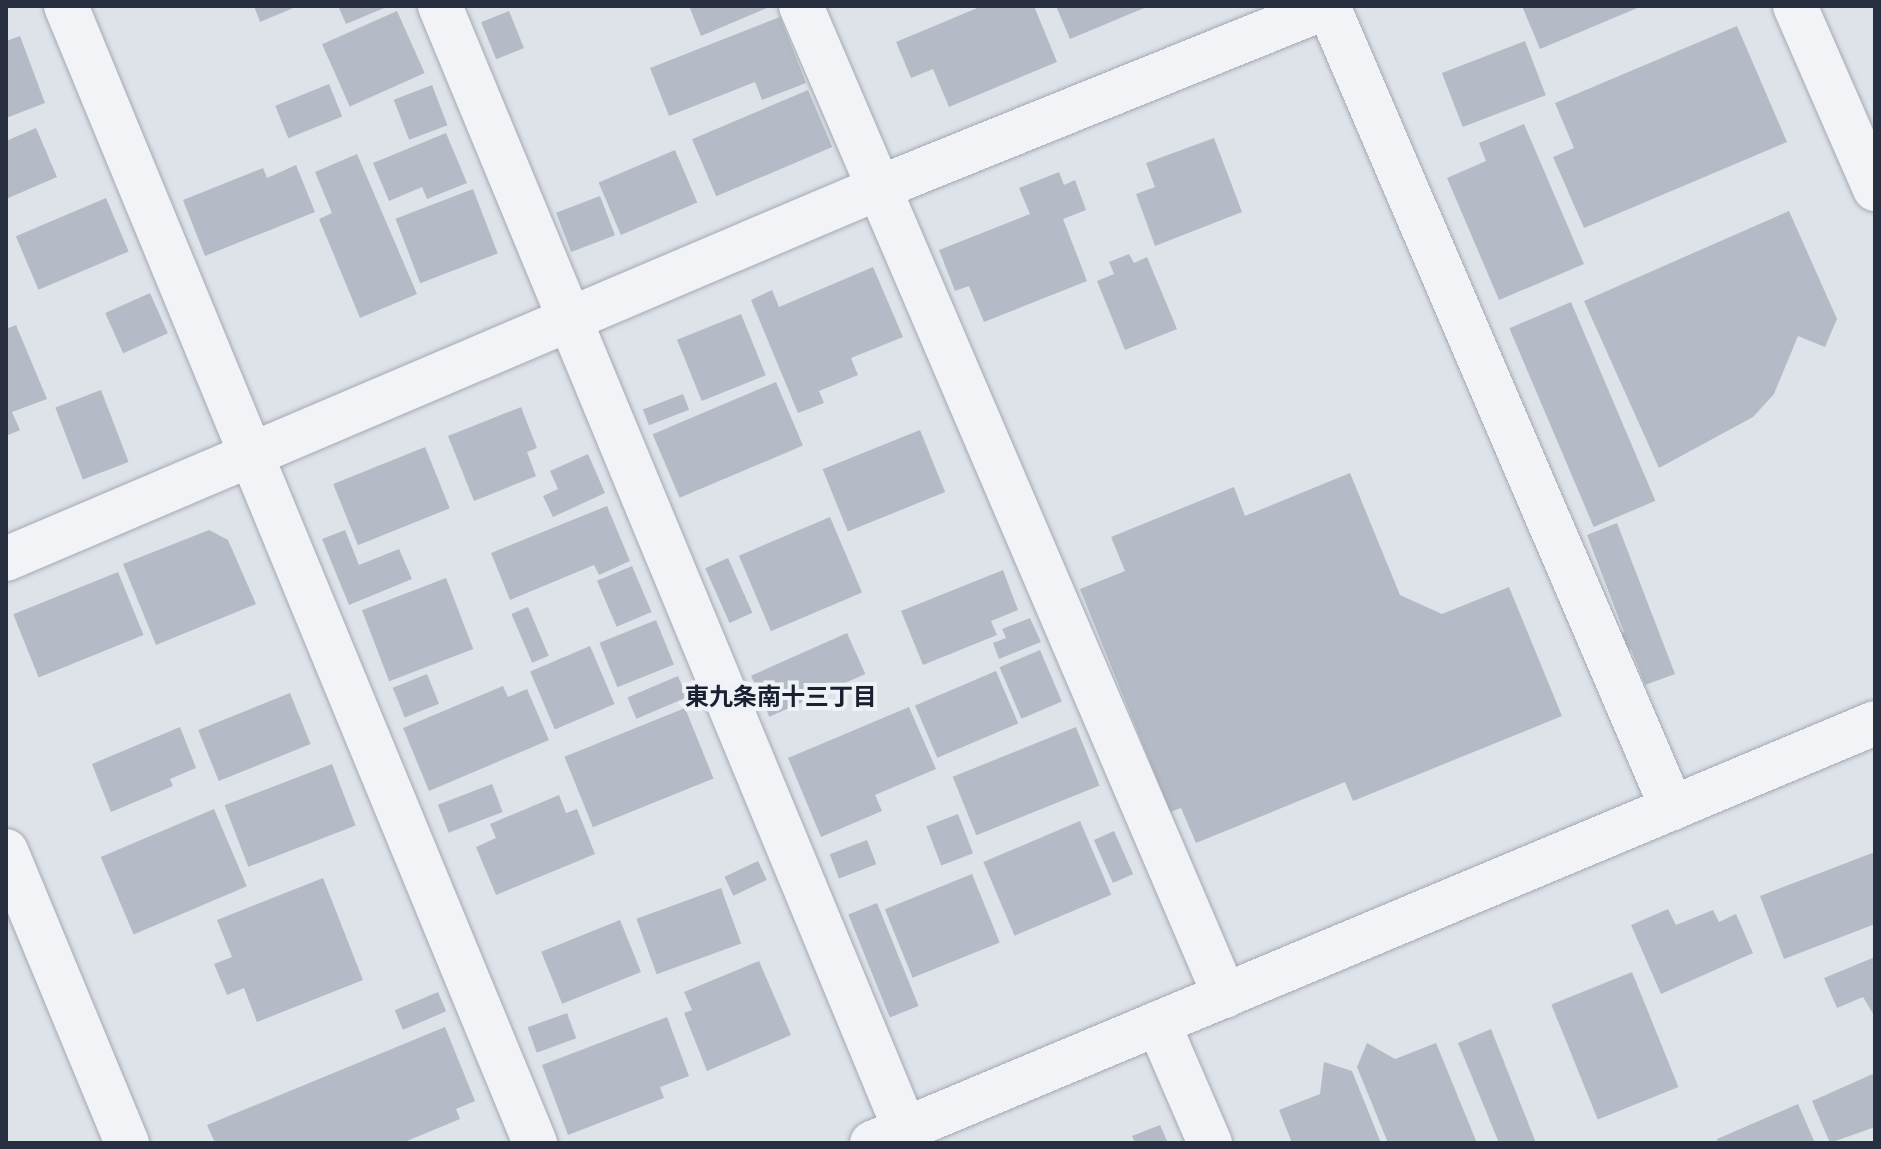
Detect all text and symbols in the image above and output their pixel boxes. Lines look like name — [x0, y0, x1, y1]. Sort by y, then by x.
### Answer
district label: 東九条南十三丁目 — [685, 683, 877, 711]

